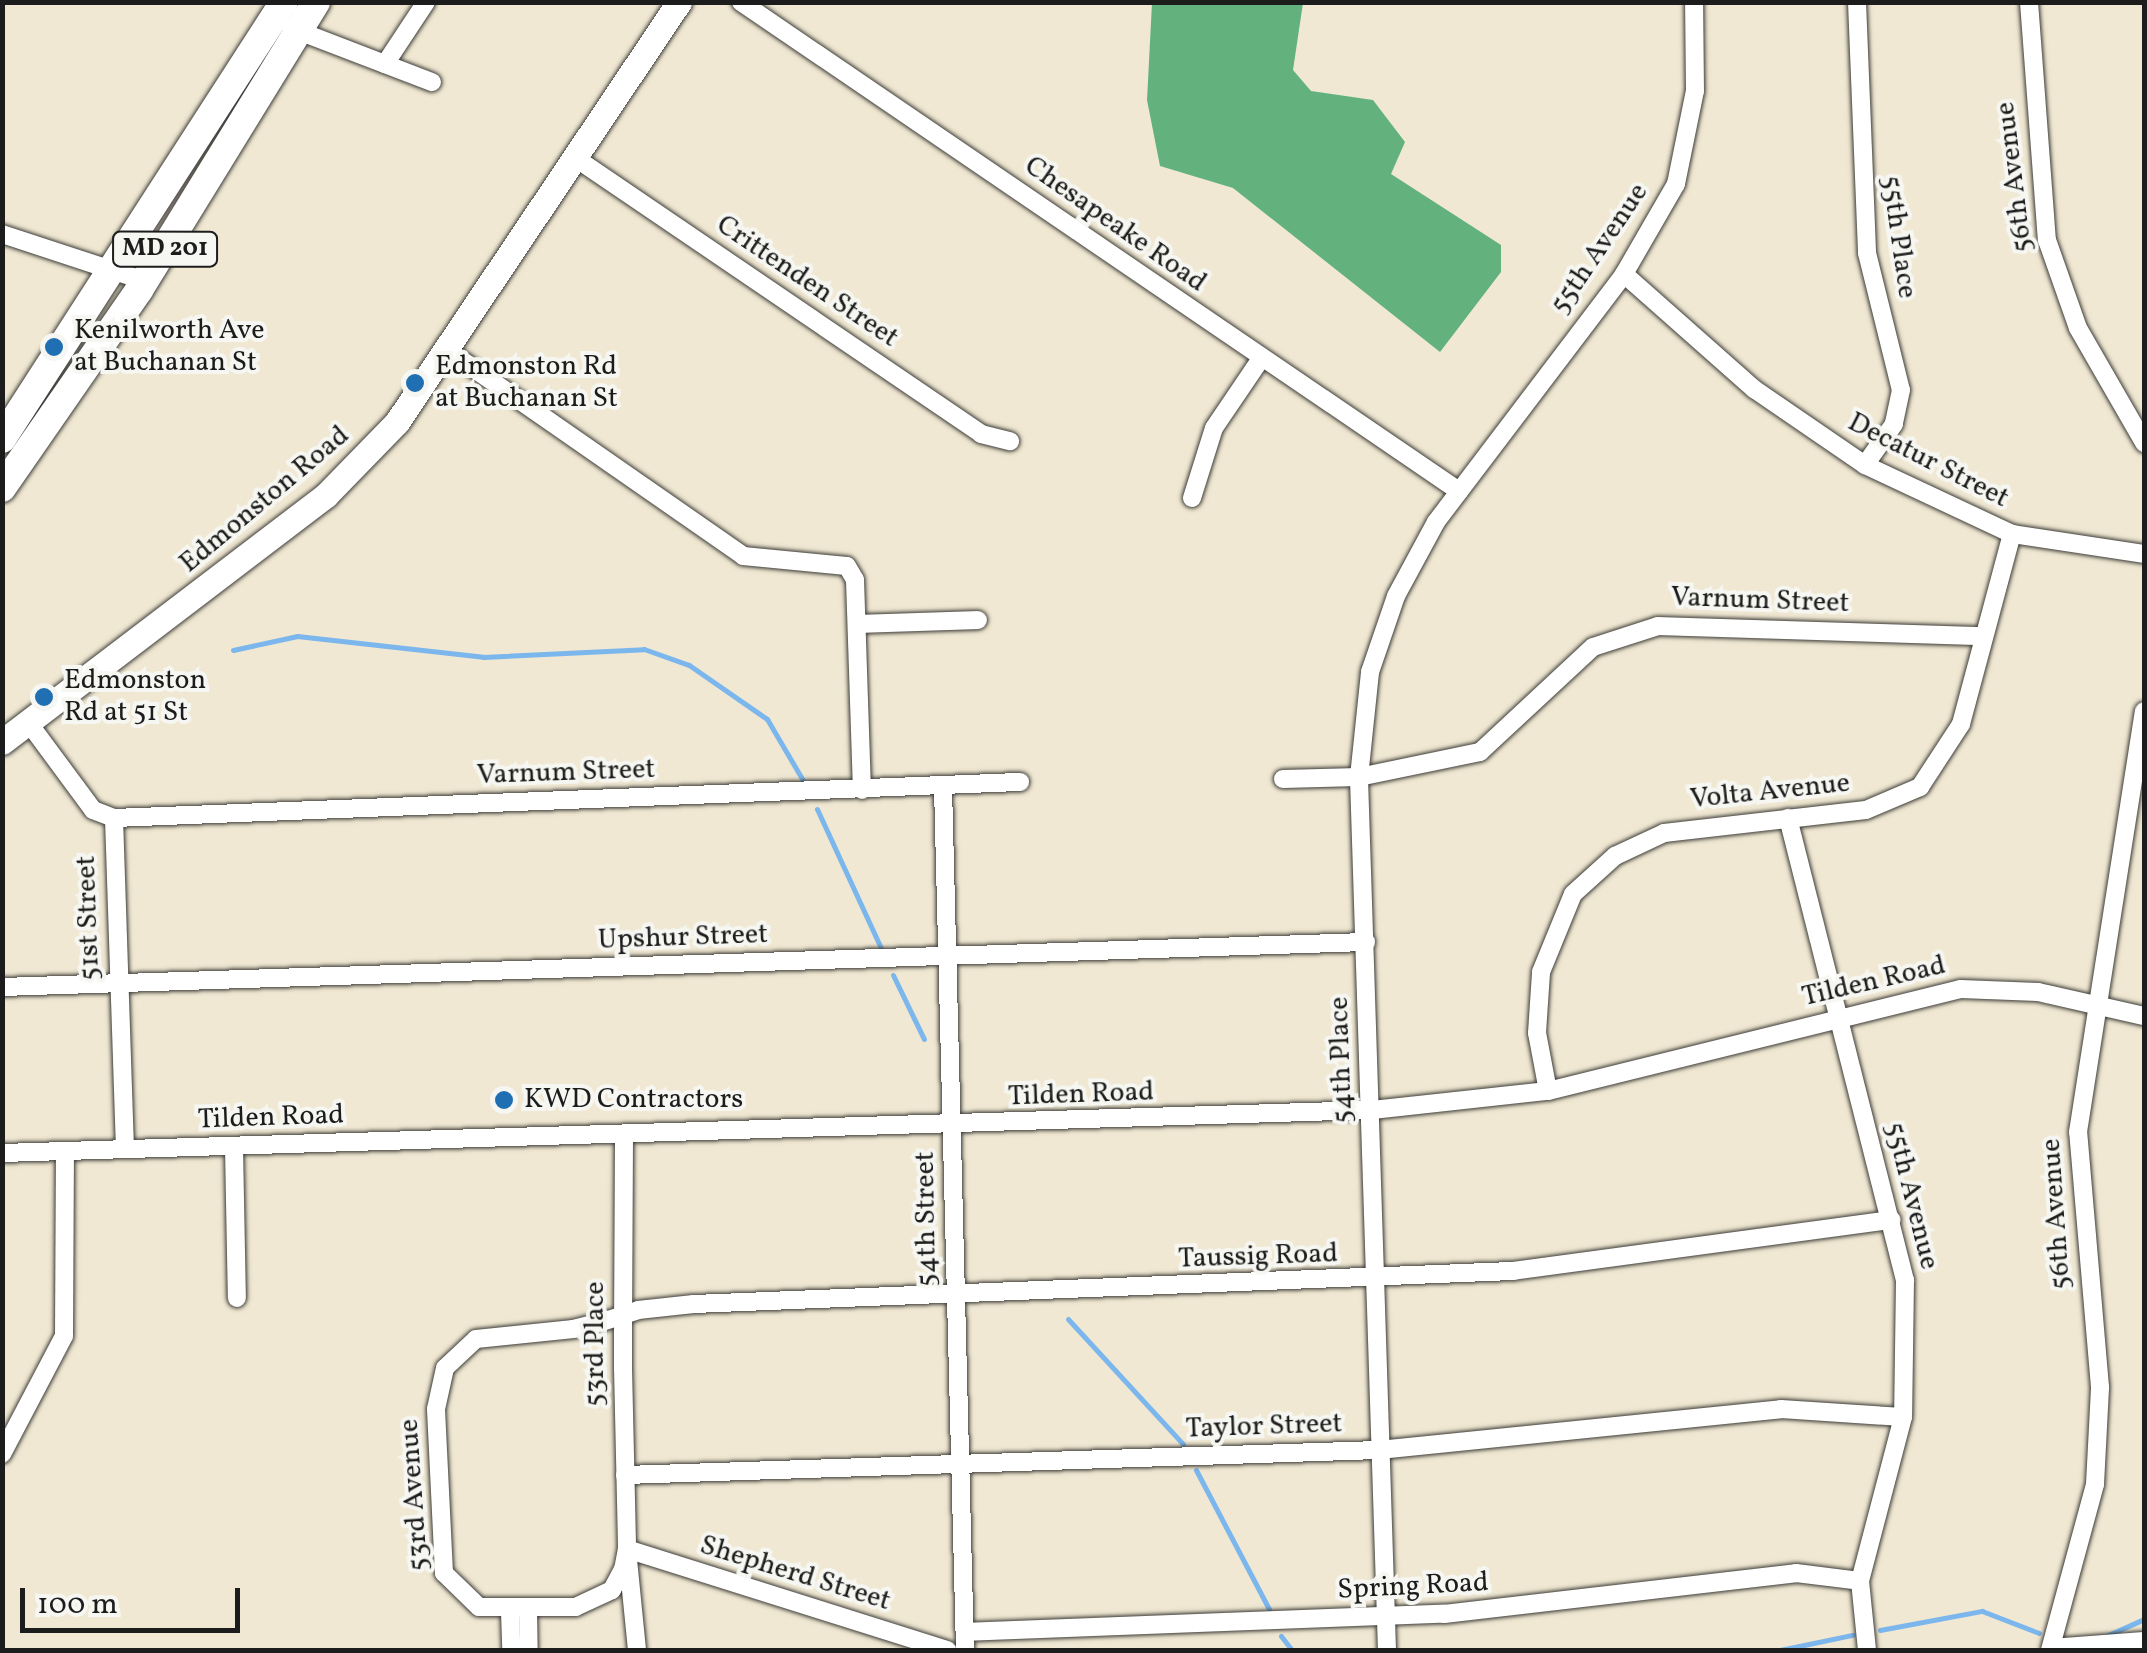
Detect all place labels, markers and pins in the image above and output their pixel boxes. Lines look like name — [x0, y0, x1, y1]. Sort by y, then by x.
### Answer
place label: Kenilworth Ave at Buchanan St — [74, 314, 265, 380]
marker: Kenilworth Ave at Buchanan St — [43, 336, 65, 358]
place label: Edmonston Rd at Buchanan St — [435, 350, 618, 416]
marker: Edmonston Rd at Buchanan St — [404, 372, 426, 394]
place label: Edmonston Rd at 51 St — [64, 664, 206, 730]
marker: Edmonston Rd at 51 St — [33, 686, 55, 708]
place label: KWD Contractors — [524, 1083, 743, 1117]
marker: KWD Contractors — [493, 1089, 515, 1111]

